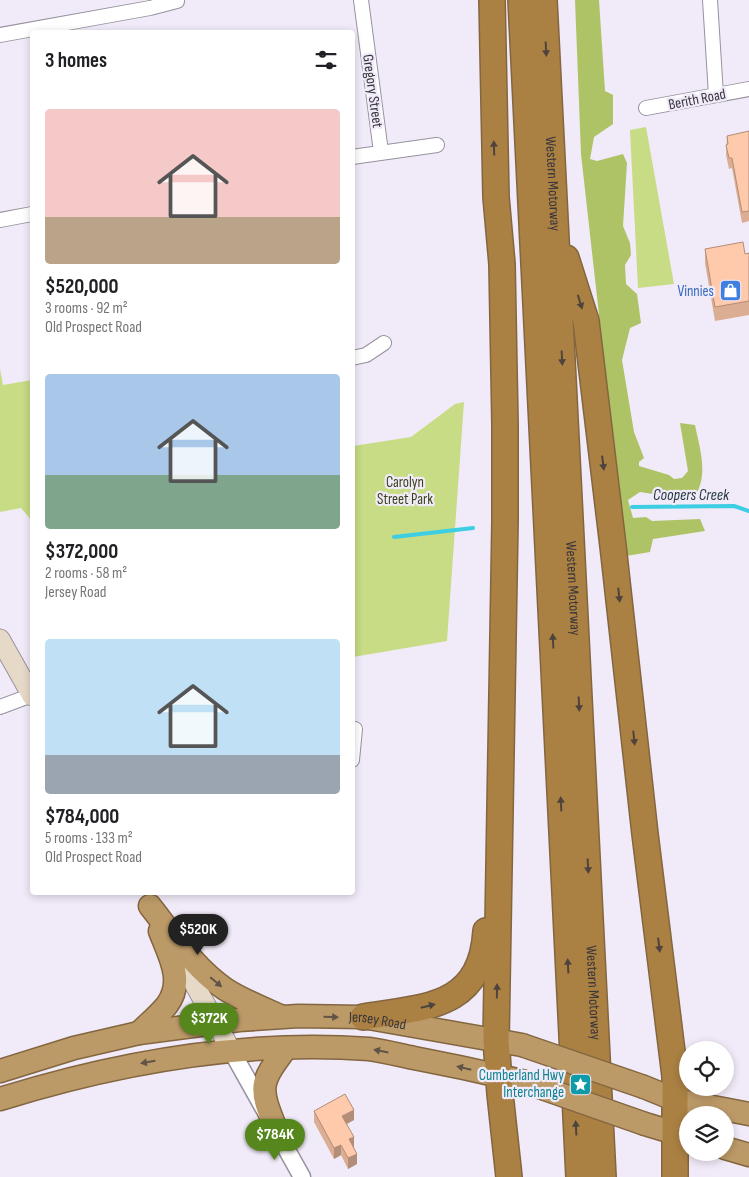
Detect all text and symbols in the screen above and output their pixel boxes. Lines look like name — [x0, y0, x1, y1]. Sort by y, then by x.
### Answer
one-way arrow — [543, 41, 551, 57]
icon: filters — [312, 46, 340, 74]
text: 3 homes — [45, 48, 107, 73]
street label: Gregory Street — [358, 53, 387, 129]
street label: Berith Road — [667, 85, 727, 114]
street label: Western Motorway — [541, 136, 565, 232]
one-way arrow — [490, 140, 498, 156]
icon: home — [148, 141, 238, 231]
text: $520,000 — [45, 274, 118, 299]
shop icon: Vinnies — [718, 279, 742, 303]
place label: Vinnies — [677, 282, 714, 301]
one-way arrow — [576, 295, 584, 310]
text: 3 rooms · 92 m² — [45, 299, 128, 318]
text: Old Prospect Road — [45, 318, 142, 337]
one-way arrow — [558, 350, 566, 366]
icon: home — [148, 406, 238, 496]
one-way arrow — [599, 455, 607, 471]
park label: Carolyn Street Park — [377, 473, 433, 509]
water label: Coopers Creek — [653, 486, 730, 505]
text: $372,000 — [45, 539, 118, 564]
street label: Western Motorway — [561, 541, 585, 636]
text: 2 rooms · 58 m² — [45, 564, 127, 583]
text: Jersey Road — [45, 583, 107, 602]
one-way arrow — [615, 587, 623, 603]
one-way arrow — [548, 633, 556, 649]
icon: home — [148, 671, 238, 761]
one-way arrow — [576, 696, 584, 712]
one-way arrow — [630, 730, 638, 746]
one-way arrow — [556, 795, 564, 811]
text: $784,000 — [45, 804, 119, 829]
text: 5 rooms · 133 m² — [45, 829, 133, 848]
text: Old Prospect Road — [45, 848, 142, 867]
one-way arrow — [584, 858, 592, 874]
pin: $520K — [163, 914, 233, 956]
text: $520K — [179, 920, 217, 939]
one-way arrow — [655, 938, 663, 954]
street label: Western Motorway — [581, 945, 605, 1041]
one-way arrow — [564, 958, 572, 974]
one-way arrow — [210, 976, 223, 987]
one-way arrow — [493, 983, 501, 999]
pin: $372K — [174, 1002, 244, 1045]
one-way arrow — [420, 1002, 435, 1010]
street label: Jersey Road — [348, 1008, 408, 1034]
text: $372K — [190, 1009, 228, 1028]
one-way arrow — [323, 1013, 339, 1021]
map controls — [679, 1041, 734, 1161]
button: locate — [679, 1041, 734, 1096]
one-way arrow — [373, 1047, 389, 1055]
one-way arrow — [140, 1058, 156, 1066]
one-way arrow — [456, 1064, 471, 1072]
place label: Cumberland Hwy Interchange — [479, 1066, 564, 1102]
place icon: Cumberland Hwy Interchange — [568, 1072, 592, 1096]
button: layers — [679, 1106, 734, 1161]
pin: $784K — [240, 1118, 310, 1161]
one-way arrow — [572, 1120, 580, 1136]
text: $784K — [256, 1125, 294, 1144]

